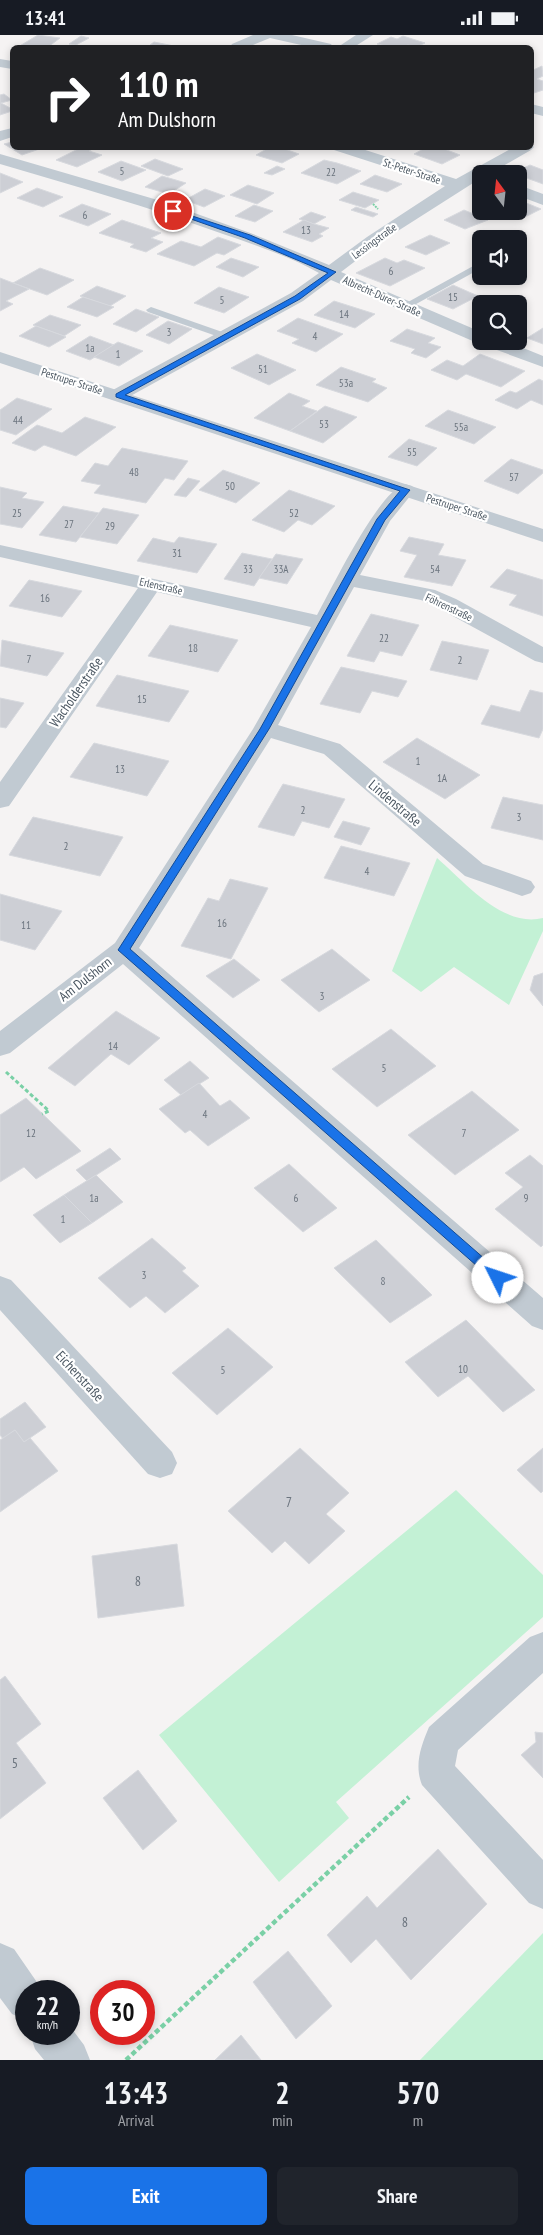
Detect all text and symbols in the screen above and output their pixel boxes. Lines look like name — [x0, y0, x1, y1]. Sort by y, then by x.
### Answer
text: 13:41 — [25, 6, 66, 30]
text: 110 m — [118, 61, 199, 107]
icon: right — [35, 65, 100, 130]
text: Am Dulshorn — [118, 105, 216, 133]
street label: St.-Peter-Straße — [381, 155, 443, 187]
house number: 5 — [120, 164, 125, 178]
house number: 22 — [326, 165, 336, 179]
north arrow — [472, 165, 528, 220]
map controls — [472, 165, 527, 350]
pin — [152, 190, 194, 232]
icon: arrive — [159, 197, 187, 225]
house number: 6 — [83, 208, 88, 222]
street label: Lessingstraße — [349, 220, 400, 262]
house number: 13 — [301, 223, 311, 237]
button: sound — [472, 230, 527, 285]
house number: 6 — [389, 264, 394, 278]
street label: Albrecht-Dürer-Straße — [341, 272, 424, 320]
house number: 15 — [448, 290, 458, 304]
house number: 5 — [220, 293, 225, 307]
button: search — [472, 295, 527, 350]
house number: 14 — [339, 307, 349, 321]
house number: 3 — [167, 325, 172, 339]
house number: 4 — [313, 329, 318, 343]
house number: 1a — [85, 341, 95, 355]
house number: 1 — [116, 347, 121, 361]
house number: 51 — [258, 362, 268, 376]
street label: Pestruper Straße — [40, 365, 105, 398]
house number: 53a — [339, 376, 353, 390]
house number: 44 — [13, 413, 23, 427]
house number: 53 — [319, 417, 329, 431]
house number: 55a — [454, 420, 468, 434]
house number: 55 — [407, 445, 417, 459]
house number: 48 — [129, 465, 139, 479]
house number: 57 — [509, 470, 519, 484]
house number: 50 — [225, 479, 235, 493]
street label: Pestruper Straße — [425, 491, 490, 524]
house number: 25 — [12, 506, 22, 520]
house number: 52 — [289, 506, 299, 520]
house number: 27 — [64, 517, 74, 531]
house number: 29 — [105, 519, 115, 533]
house number: 31 — [172, 546, 182, 560]
house number: 33 — [243, 562, 253, 576]
house number: 33A — [273, 562, 289, 576]
house number: 54 — [430, 562, 440, 576]
street label: Erlenstraße — [138, 574, 184, 598]
street label: Föhrenstraße — [423, 590, 475, 624]
house number: 16 — [40, 591, 50, 605]
house number: 22 — [379, 631, 389, 645]
house number: 18 — [188, 641, 198, 655]
house number: 7 — [27, 652, 32, 666]
street label: Wacholderstraße — [45, 653, 107, 730]
house number: 2 — [458, 653, 463, 667]
house number: 15 — [137, 692, 147, 706]
house number: 1 — [416, 754, 421, 768]
house number: 13 — [115, 762, 125, 776]
house number: 1A — [437, 771, 448, 785]
street label: Lindenstraße — [365, 776, 425, 830]
house number: 2 — [301, 803, 306, 817]
house number: 3 — [517, 810, 522, 824]
house number: 2 — [64, 839, 69, 853]
house number: 4 — [365, 864, 370, 878]
house number: 16 — [217, 916, 227, 930]
house number: 11 — [21, 918, 31, 932]
street label: Am Dulshorn — [55, 953, 115, 1005]
house number: 3 — [320, 989, 325, 1003]
house number: 14 — [108, 1039, 118, 1053]
house number: 5 — [382, 1061, 387, 1075]
house number: 4 — [203, 1107, 208, 1121]
house number: 12 — [26, 1126, 36, 1140]
house number: 7 — [462, 1126, 467, 1140]
house number: 1a — [89, 1191, 99, 1205]
house number: 6 — [294, 1191, 299, 1205]
house number: 9 — [524, 1191, 529, 1205]
house number: 1 — [61, 1212, 66, 1226]
position arrow — [471, 1251, 523, 1303]
house number: 3 — [142, 1268, 147, 1282]
house number: 8 — [381, 1274, 386, 1288]
street label: Eichenstraße — [52, 1347, 108, 1405]
house number: 10 — [458, 1362, 468, 1376]
house number: 5 — [221, 1363, 226, 1377]
house number: 7 — [286, 1493, 292, 1511]
house number: 8 — [135, 1572, 141, 1590]
house number: 5 — [12, 1754, 18, 1772]
house number: 8 — [402, 1913, 408, 1931]
speed limit sign: 30 — [90, 1980, 155, 2045]
text: 22 — [36, 1990, 59, 2022]
text: km/h — [37, 2017, 58, 2032]
text: 13:43 — [104, 2073, 168, 2112]
text: 2 — [275, 2073, 290, 2112]
text: 570 — [396, 2073, 439, 2112]
text: Arrival — [118, 2110, 154, 2130]
text: min — [272, 2110, 293, 2130]
text: m — [413, 2110, 423, 2130]
button: Exit — [25, 2167, 267, 2225]
button: Share — [277, 2167, 518, 2225]

